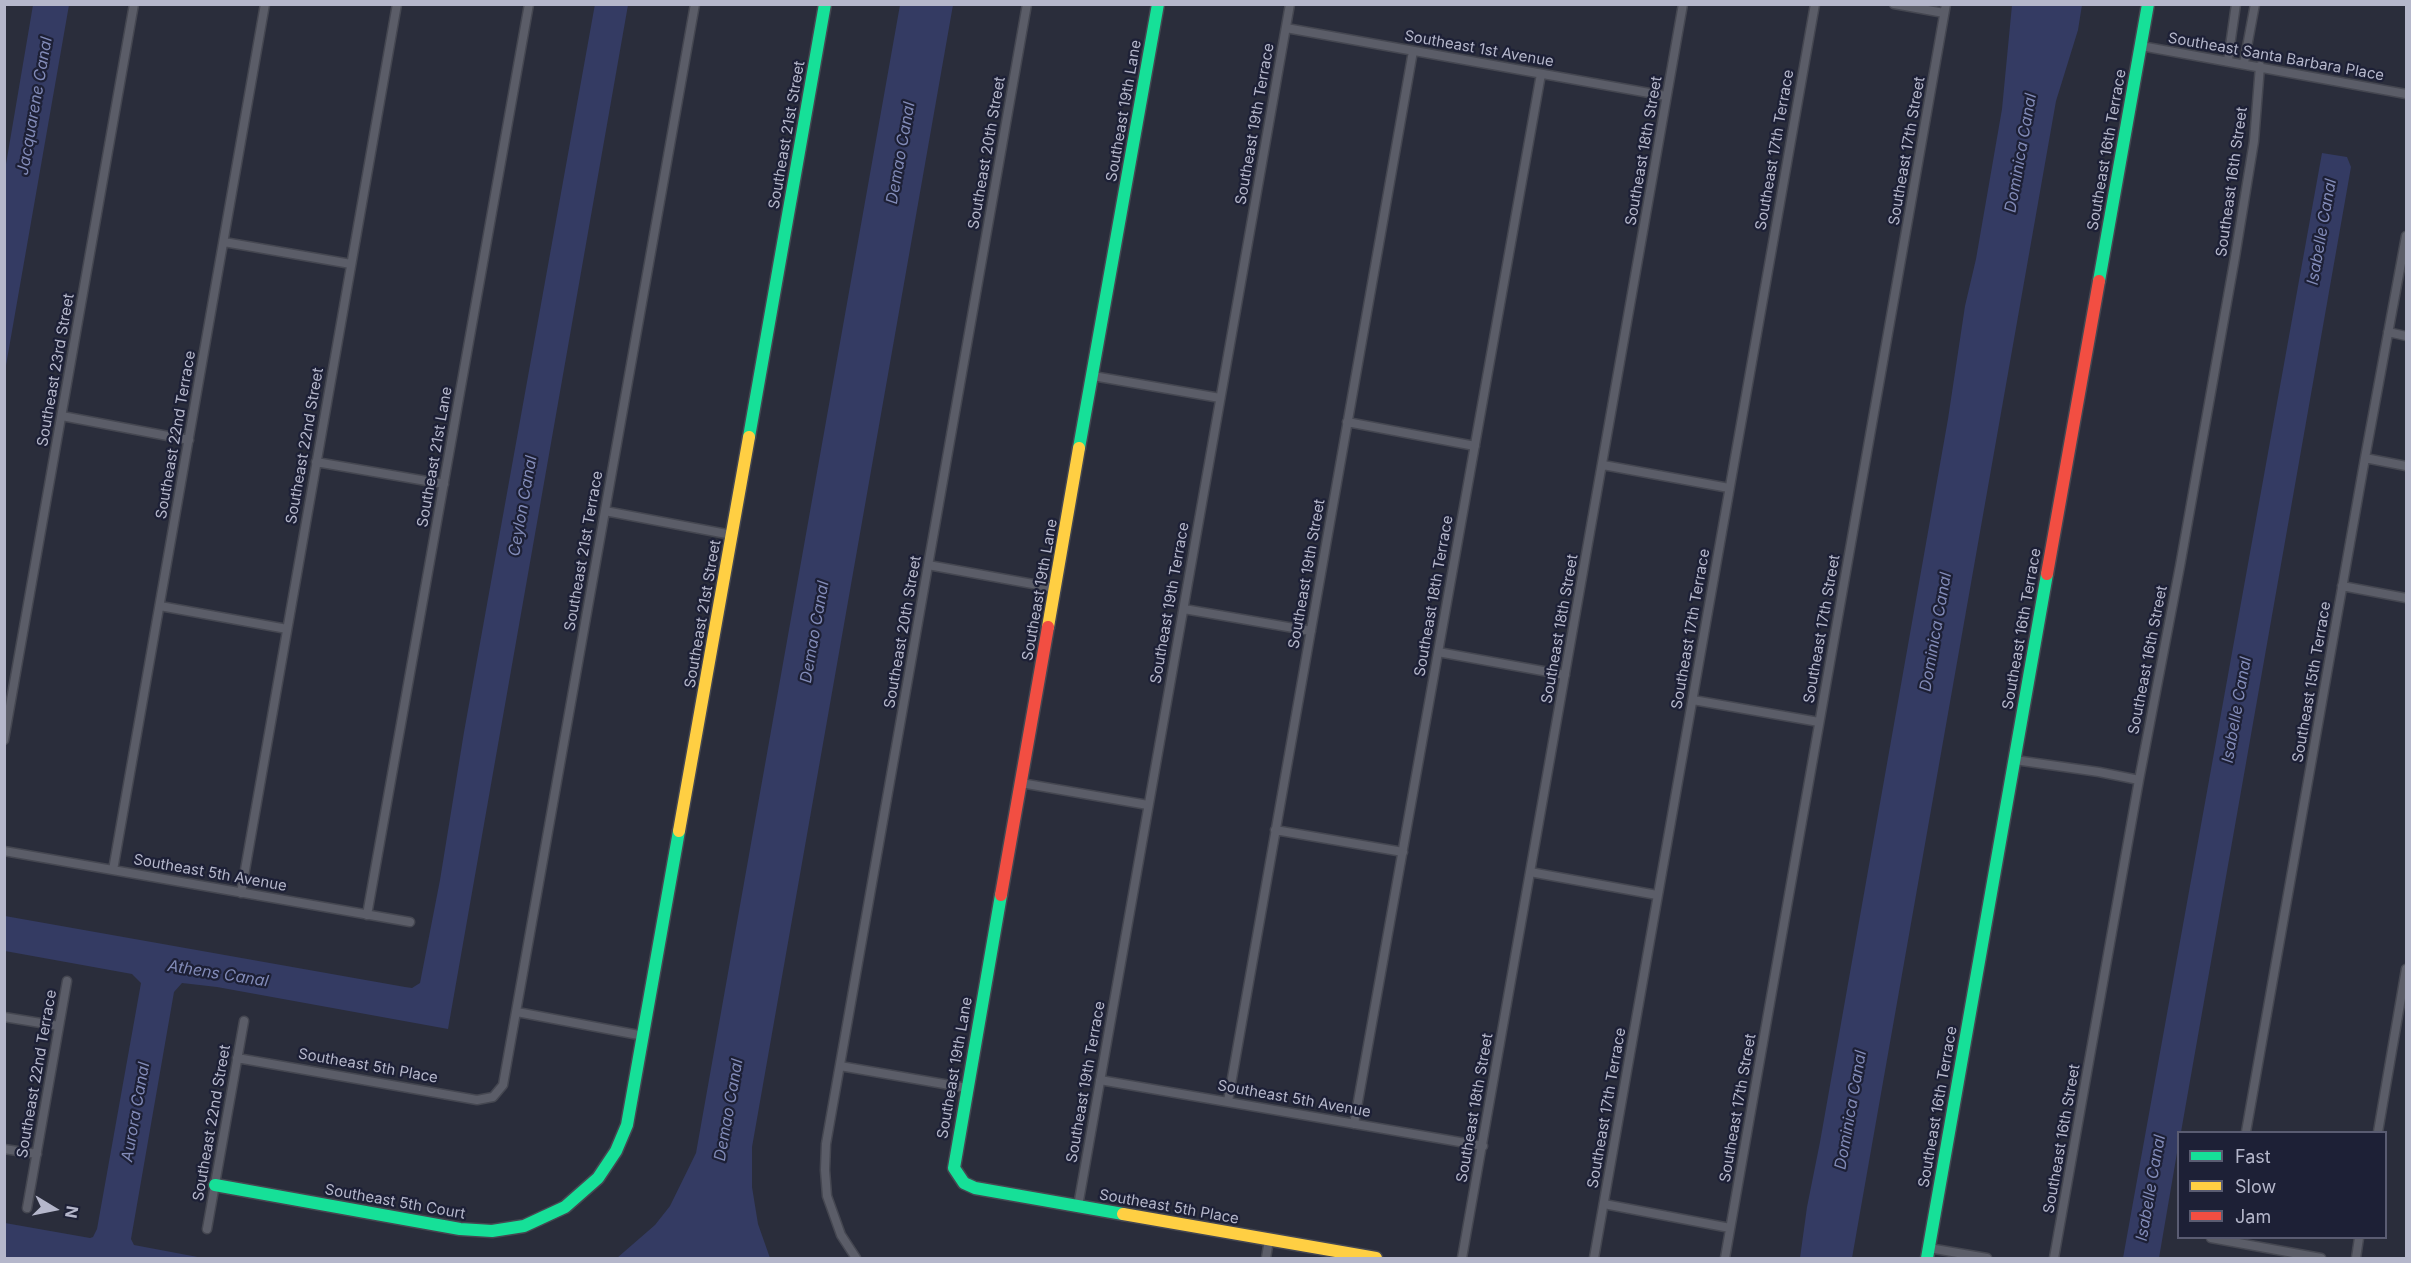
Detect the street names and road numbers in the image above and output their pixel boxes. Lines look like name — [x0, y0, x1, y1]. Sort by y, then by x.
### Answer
street label: Southeast 1st Avenue — [1403, 27, 1555, 71]
street label: Southeast Santa Barbara Place — [2166, 29, 2386, 85]
street label: Southeast 19th Lane — [1103, 39, 1145, 183]
street label: Southeast 19th Terrace — [1232, 42, 1278, 206]
street label: Southeast 21st Street — [765, 59, 809, 211]
street label: Southeast 17th Terrace — [1752, 68, 1798, 232]
street label: Southeast 16th Terrace — [2084, 68, 2130, 232]
street label: Southeast 20th Street — [965, 75, 1009, 231]
street label: Southeast 18th Street — [1622, 75, 1666, 227]
street label: Southeast 17th Street — [1885, 75, 1929, 227]
street label: Southeast 16th Street — [2213, 106, 2251, 258]
street label: Southeast 23rd Street — [34, 292, 78, 448]
street label: Southeast 22nd Terrace — [152, 349, 200, 521]
street label: Southeast 22nd Street — [282, 366, 328, 526]
street label: Southeast 21st Lane — [414, 385, 456, 529]
street label: Southeast 21st Terrace — [561, 469, 607, 633]
street label: Southeast 19th Street — [1285, 498, 1329, 650]
street label: Southeast 18th Terrace — [1411, 514, 1457, 678]
street label: Southeast 19th Lane — [1019, 518, 1061, 662]
street label: Southeast 19th Terrace — [1147, 521, 1193, 685]
street label: Southeast 21st Street — [681, 538, 725, 690]
street label: Southeast 17th Terrace — [1668, 547, 1714, 711]
street label: Southeast 16th Terrace — [1999, 547, 2045, 711]
street label: Southeast 18th Street — [1538, 553, 1582, 705]
street label: Southeast 17th Street — [1800, 553, 1844, 705]
street label: Southeast 20th Street — [881, 554, 925, 710]
street label: Southeast 16th Street — [2125, 584, 2171, 736]
street label: Southeast 15th Terrace — [2289, 600, 2335, 764]
street label: Southeast 5th Avenue — [132, 851, 288, 895]
street label: Southeast 22nd Terrace — [13, 988, 61, 1160]
street label: Southeast 19th Lane — [934, 996, 976, 1140]
street label: Southeast 19th Terrace — [1063, 1000, 1109, 1164]
street label: Southeast 16th Terrace — [1915, 1025, 1961, 1189]
street label: Southeast 17th Terrace — [1584, 1026, 1630, 1190]
street label: Southeast 18th Street — [1453, 1032, 1497, 1184]
street label: Southeast 17th Street — [1716, 1032, 1760, 1184]
street label: Southeast 22nd Street — [189, 1043, 235, 1203]
street label: Southeast 5th Place — [297, 1045, 439, 1087]
street label: Southeast 16th Street — [2040, 1063, 2084, 1215]
street label: Southeast 5th Avenue — [1216, 1077, 1372, 1121]
street label: Southeast 5th Court — [323, 1181, 467, 1223]
street label: Southeast 5th Place — [1098, 1186, 1240, 1228]

